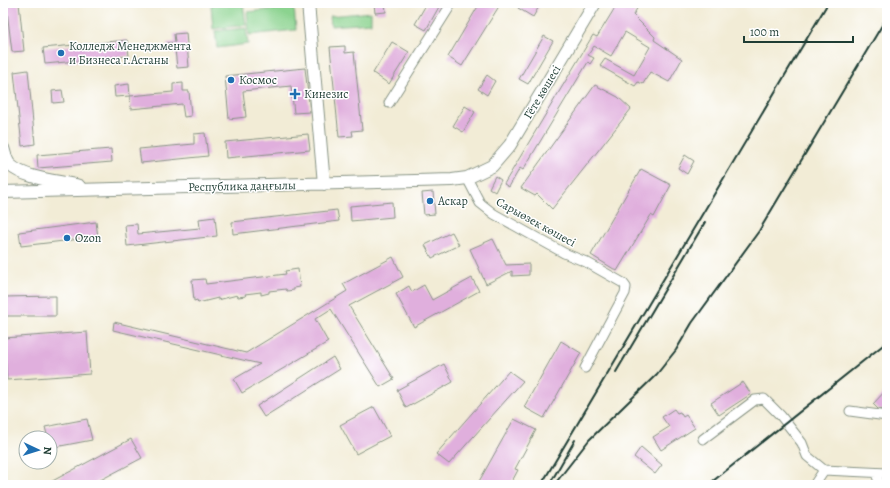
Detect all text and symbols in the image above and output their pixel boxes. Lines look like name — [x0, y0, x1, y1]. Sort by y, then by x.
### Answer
scale bar — [744, 18, 853, 44]
text: 100 m — [750, 24, 779, 40]
place label: Колледж Менеджмента и Бизнеса г.Астаны — [69, 38, 192, 68]
marker: Колледж Менеджмента и Бизнеса г.Астаны — [56, 48, 66, 58]
street label: Гёте көшесі — [520, 62, 564, 122]
place label: Космос — [239, 72, 277, 88]
marker: Космос — [226, 75, 236, 85]
place label: Кинезис — [304, 86, 349, 102]
marker: Кинезис — [289, 88, 301, 100]
street label: Республика даңғылы — [188, 177, 296, 195]
place label: Аскар — [437, 193, 468, 209]
street label: Сарыөзек көшесі — [493, 194, 579, 250]
marker: Аскар — [425, 196, 435, 206]
place label: Ozon — [75, 230, 102, 246]
marker: Ozon — [62, 233, 72, 243]
north arrow — [18, 430, 58, 470]
text: N — [40, 446, 55, 455]

